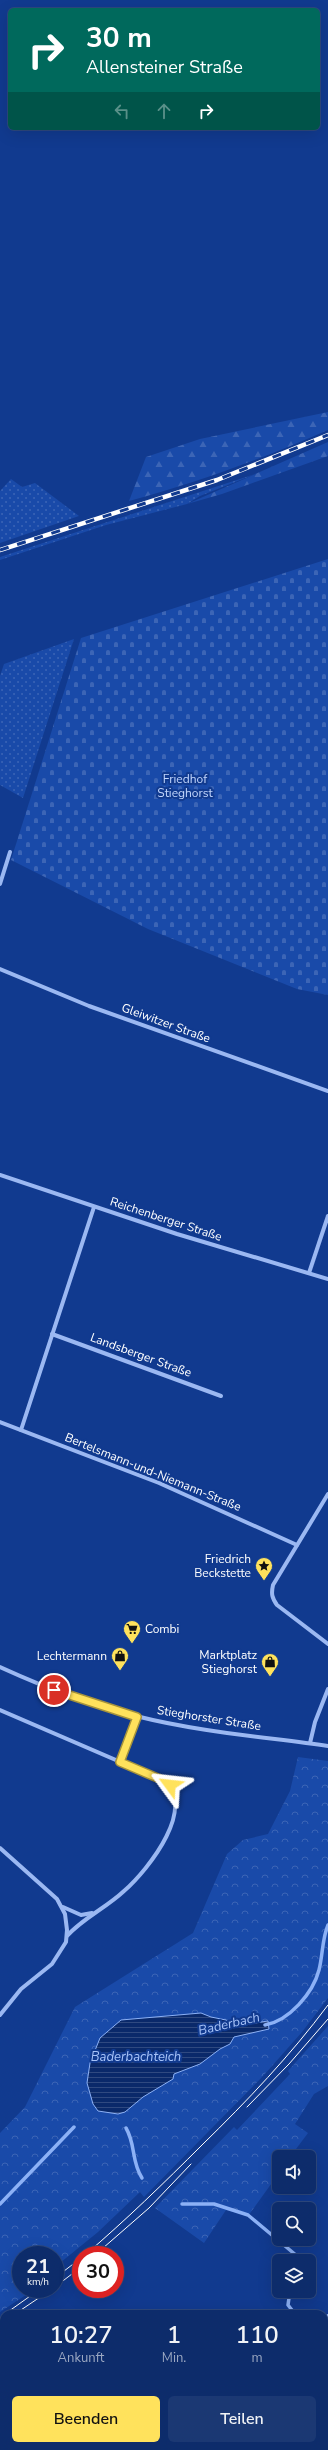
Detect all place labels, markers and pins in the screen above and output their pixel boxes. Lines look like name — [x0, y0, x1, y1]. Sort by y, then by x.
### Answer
place label: Friedrich Beckstette — [194, 1551, 251, 1581]
place icon: Friedrich Beckstette — [254, 1556, 274, 1581]
supermarket icon: Combi — [122, 1619, 142, 1644]
place label: Combi — [145, 1621, 179, 1637]
shop icon: Lechtermann — [110, 1646, 130, 1671]
place label: Marktplatz Stieghorst — [199, 1647, 258, 1677]
place label: Lechtermann — [37, 1648, 107, 1664]
shop icon: Marktplatz Stieghorst — [260, 1652, 280, 1677]
pin — [37, 1673, 71, 1707]

